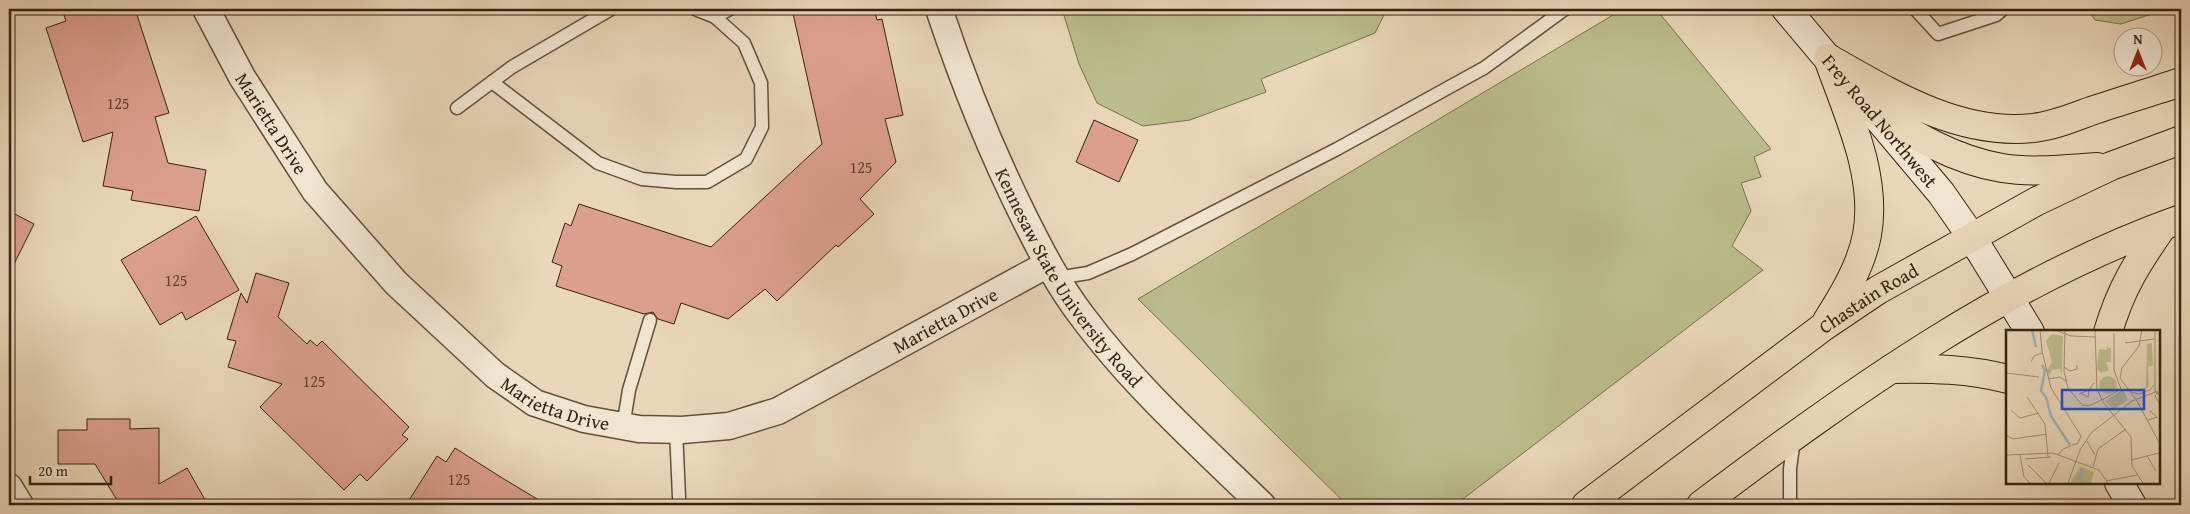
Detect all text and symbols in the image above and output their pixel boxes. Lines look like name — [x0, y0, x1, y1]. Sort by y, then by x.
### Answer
north arrow — [2112, 28, 2162, 78]
text: N — [2133, 29, 2143, 49]
street label: Frey Road Northwest — [1816, 48, 1945, 194]
street label: Marietta Drive — [229, 67, 315, 180]
house number: 125 — [106, 91, 130, 115]
house number: 125 — [849, 155, 873, 179]
street label: Kennesaw State University Road — [988, 163, 1150, 394]
street label: Chastain Road — [1813, 256, 1924, 340]
house number: 125 — [164, 268, 188, 292]
street label: Marietta Drive — [887, 280, 1003, 360]
inset map — [2006, 330, 2160, 484]
house number: 125 — [302, 369, 326, 393]
street label: Marietta Drive — [495, 369, 612, 437]
scale bar — [30, 454, 111, 486]
text: 20 m — [38, 460, 69, 481]
house number: 125 — [447, 467, 471, 491]

